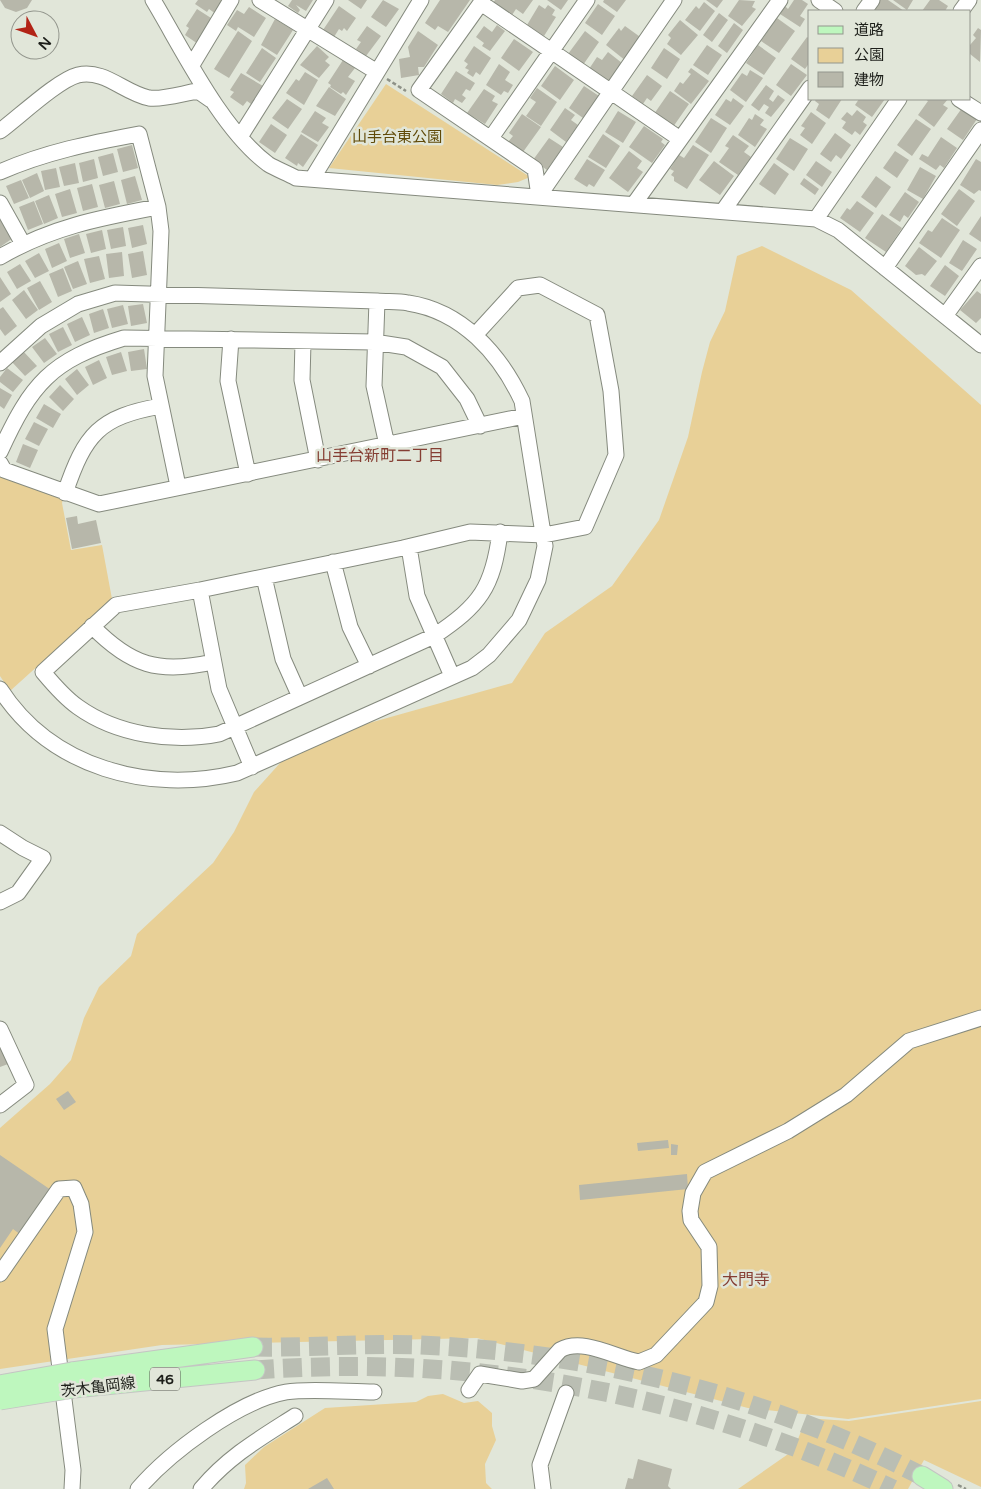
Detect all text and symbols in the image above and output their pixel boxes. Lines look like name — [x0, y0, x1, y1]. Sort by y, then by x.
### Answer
north arrow — [10, 10, 60, 60]
legend — [808, 10, 971, 100]
text: 道路 — [854, 21, 884, 39]
text: N — [34, 33, 55, 53]
text: 公園 — [854, 46, 884, 64]
text: 建物 — [854, 71, 884, 89]
park label: 山手台東公園 — [352, 128, 442, 146]
district label: 山手台新町二丁目 — [316, 446, 444, 466]
district label: 大門寺 — [722, 1270, 770, 1290]
road number: 46 — [150, 1368, 180, 1390]
street label: 茨木亀岡線 — [60, 1373, 136, 1401]

